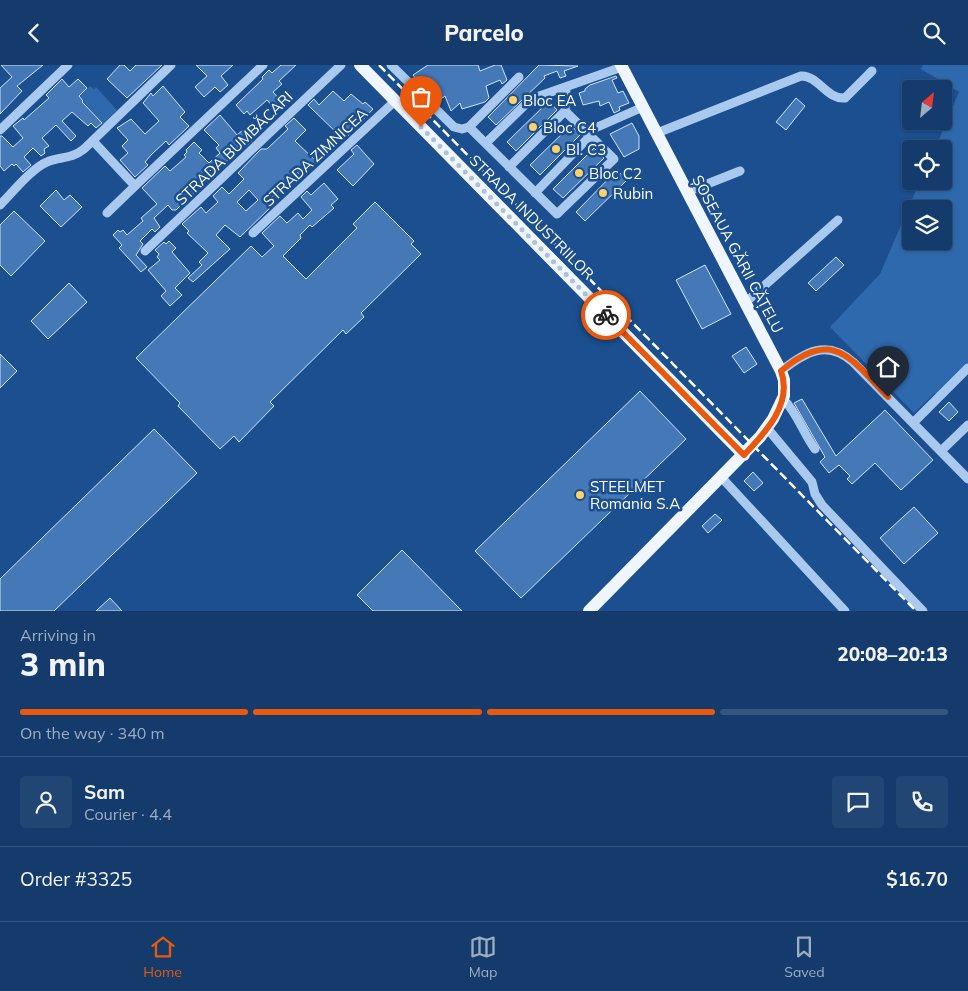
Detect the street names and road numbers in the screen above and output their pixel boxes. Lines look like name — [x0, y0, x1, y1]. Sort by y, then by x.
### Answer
street label: STRADA BUMBĂCARI — [171, 87, 297, 209]
street label: STRADA ZIMNICEA — [259, 104, 371, 210]
street label: STRADA INDUSTRIILOR — [466, 151, 598, 283]
street label: ȘOSEAUA GĂRII CĂȚELU — [688, 172, 788, 336]

